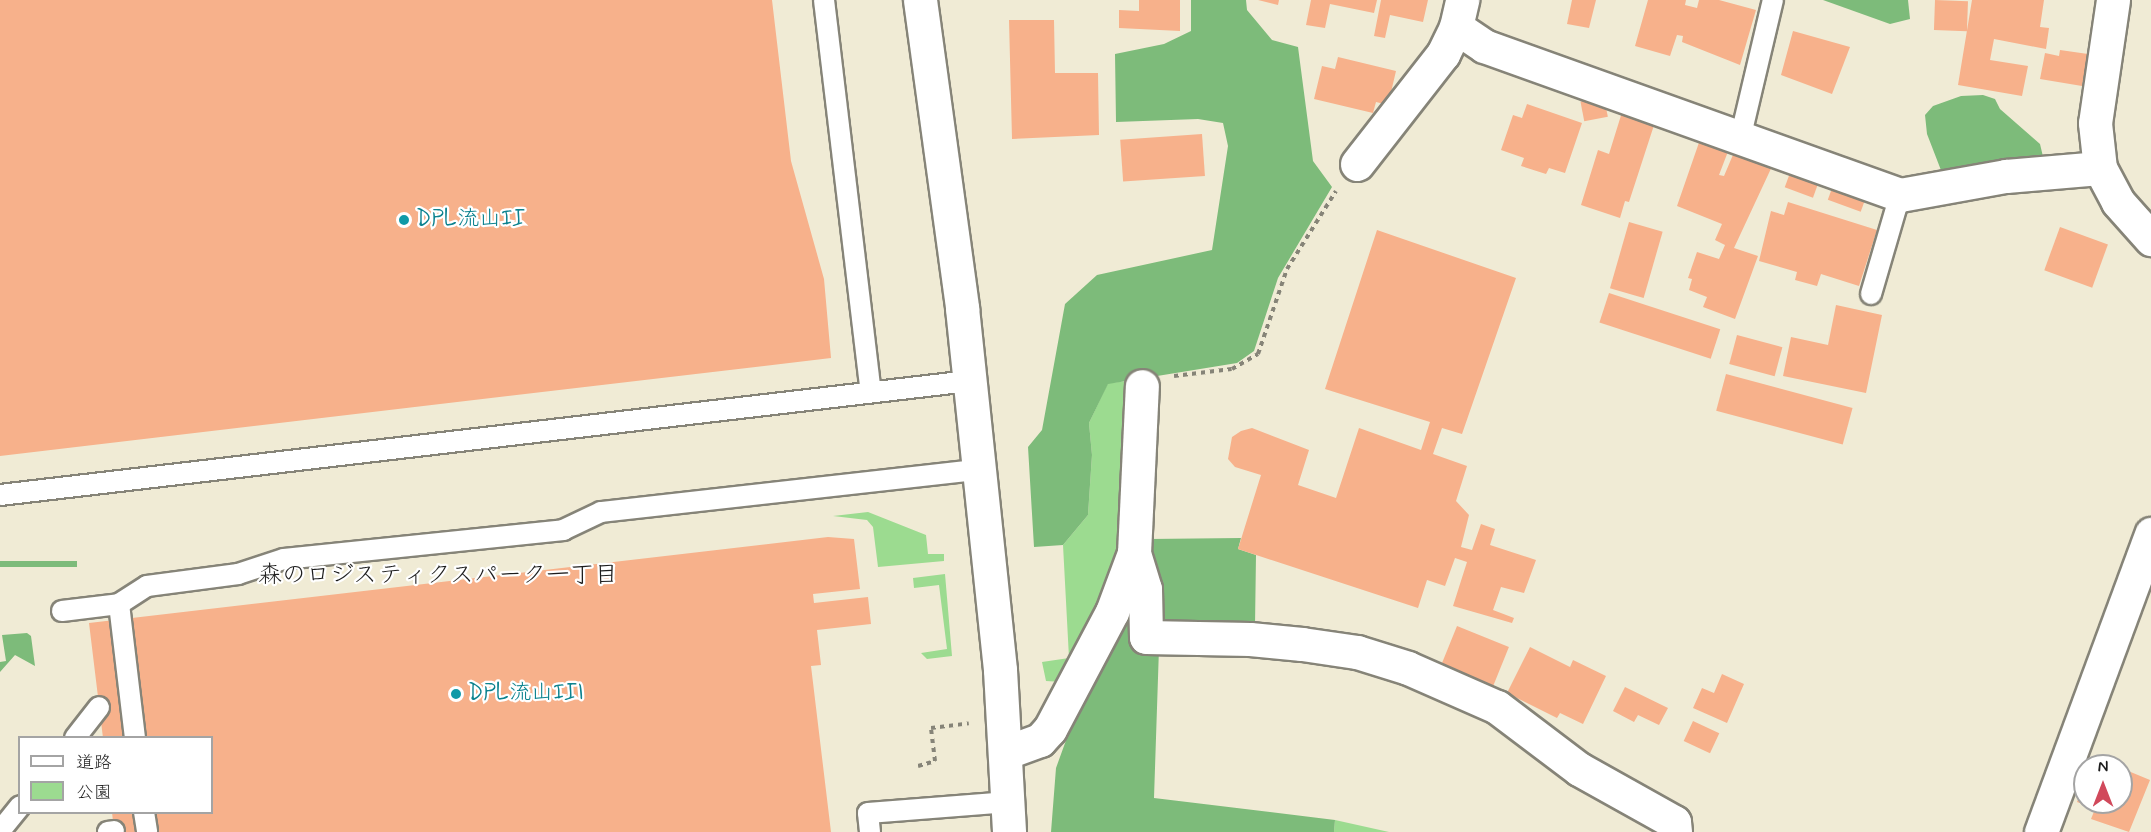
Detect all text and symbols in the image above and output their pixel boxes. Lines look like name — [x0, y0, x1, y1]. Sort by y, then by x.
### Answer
place label: DPL流山II — [416, 207, 525, 233]
marker: DPL流山II — [397, 213, 411, 227]
district label: 森のロジスティクスパーク一丁目 — [258, 562, 618, 590]
place label: DPL流山III — [468, 681, 584, 707]
marker: DPL流山III — [449, 687, 463, 701]
legend — [18, 736, 213, 814]
text: 道路 — [76, 751, 112, 775]
north arrow — [2073, 754, 2133, 814]
text: N — [2098, 757, 2108, 778]
text: 公園 — [76, 781, 112, 805]

